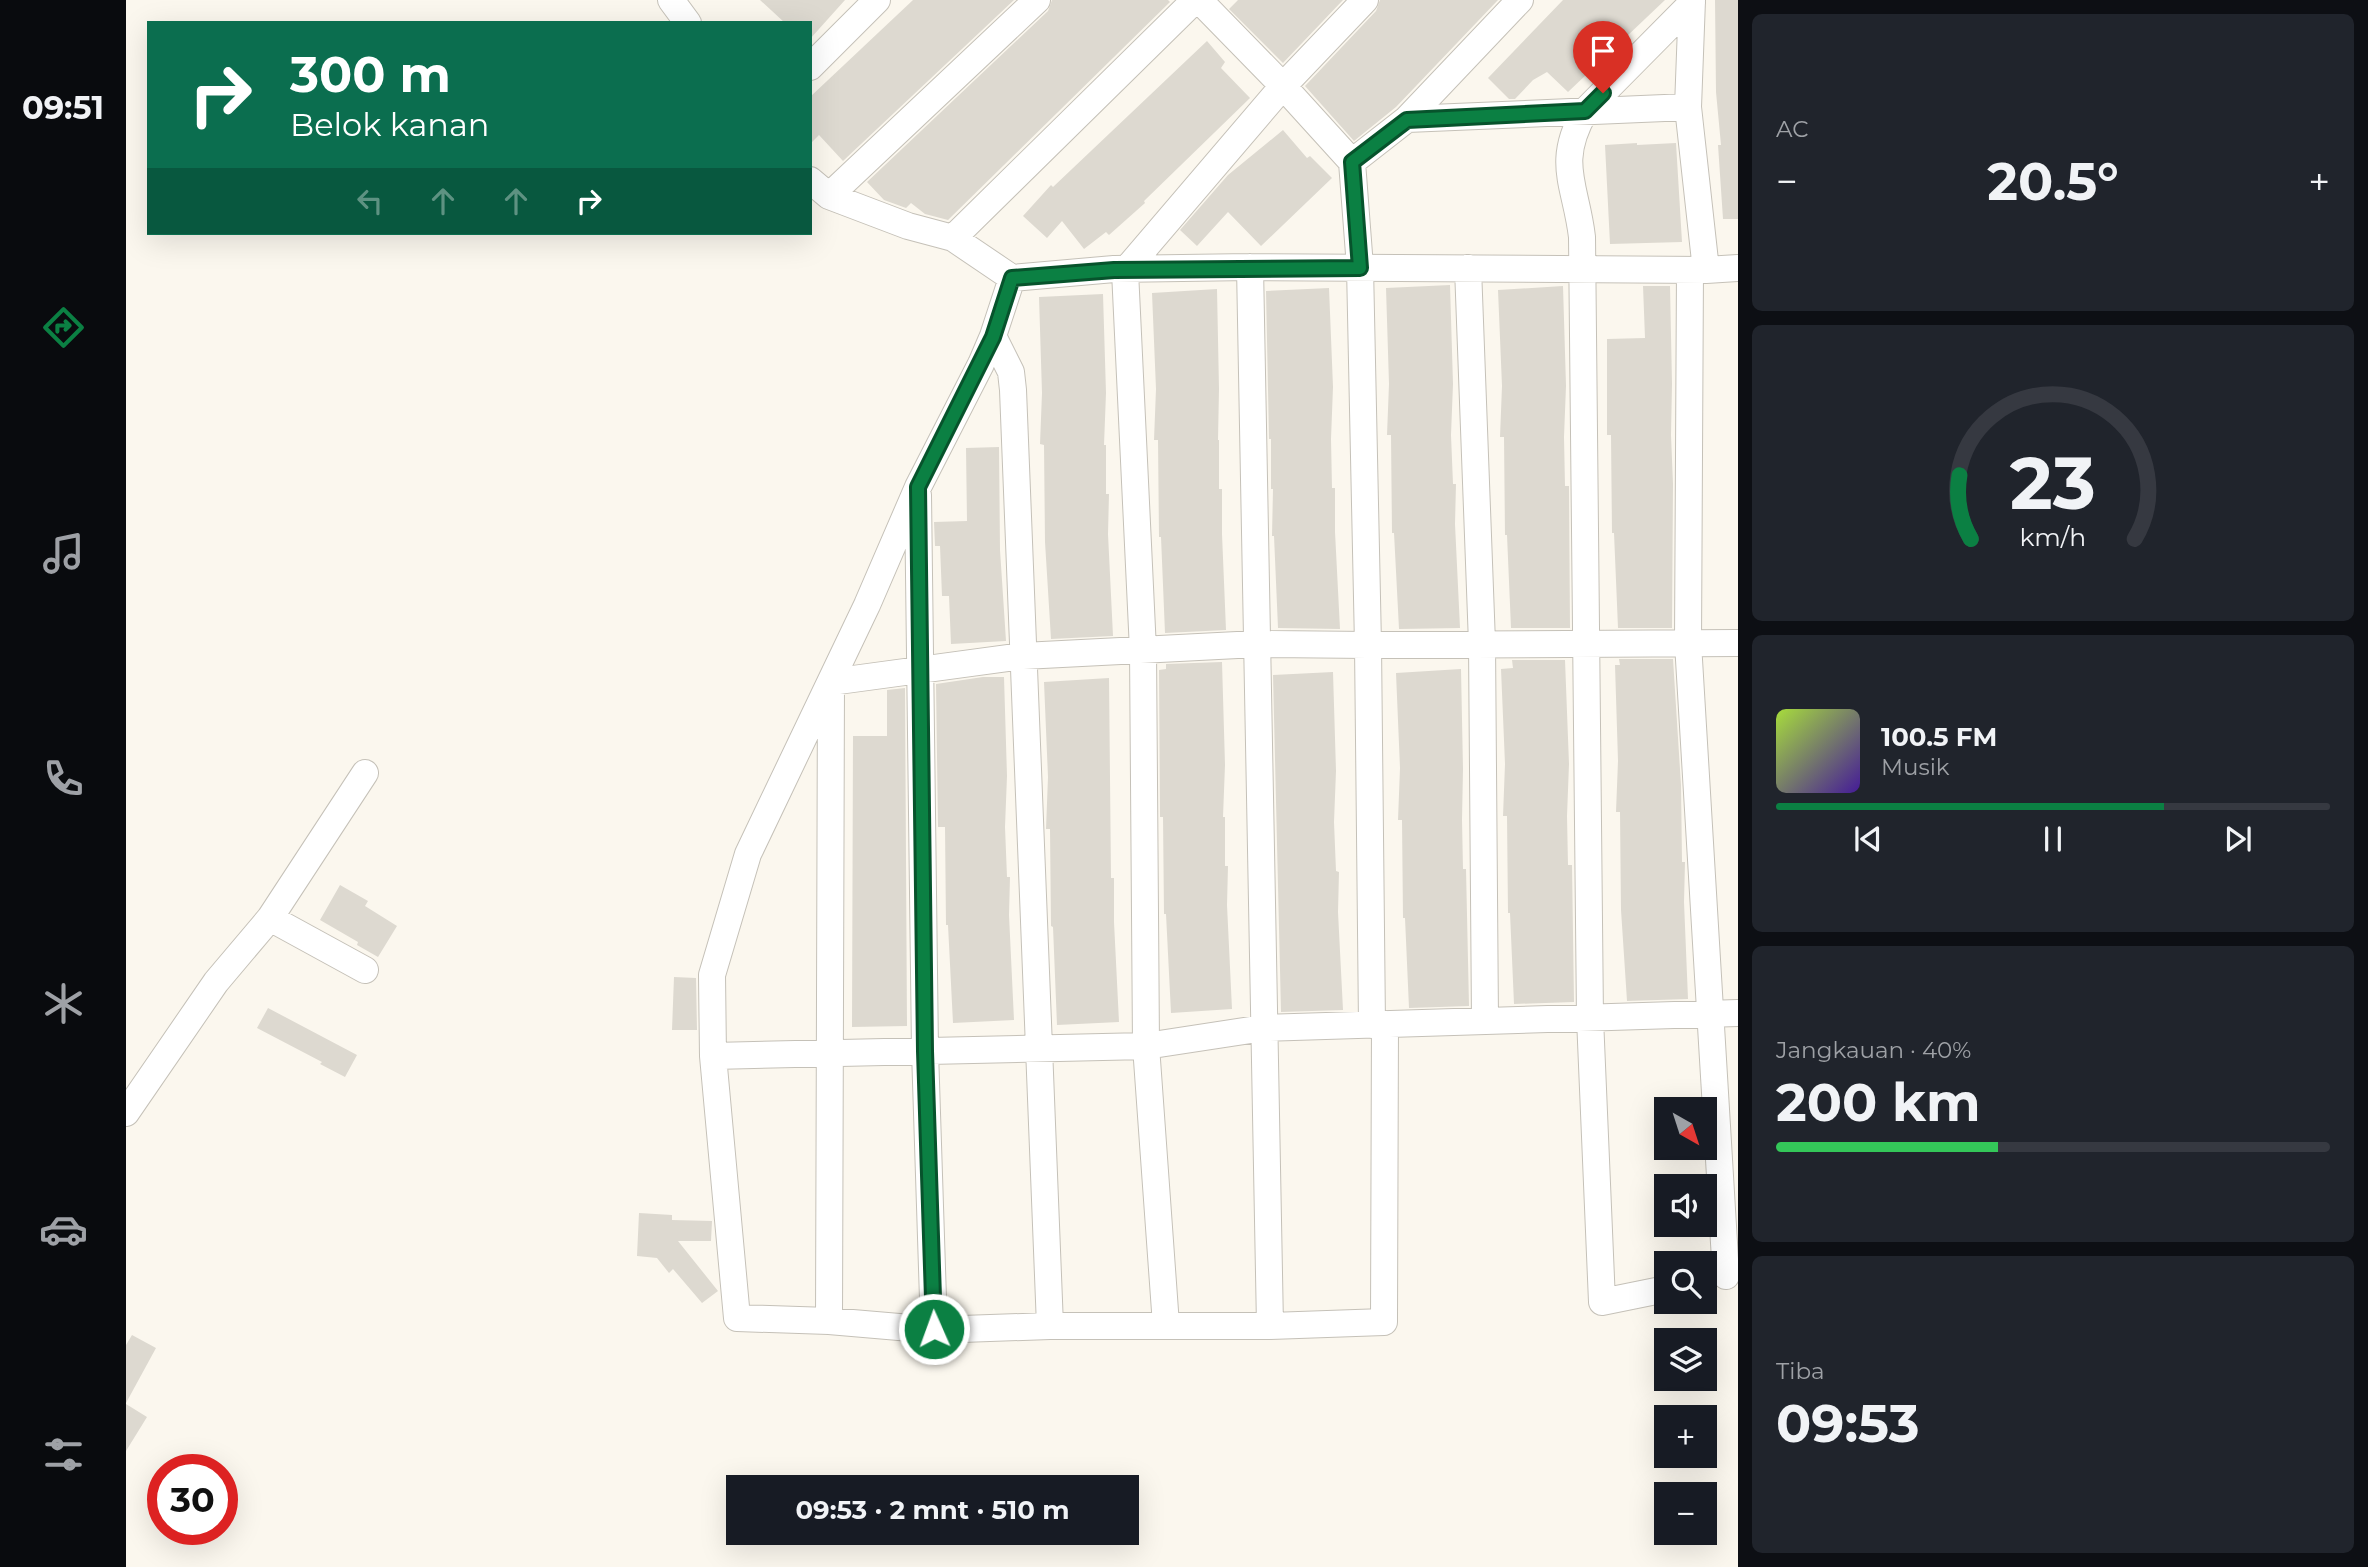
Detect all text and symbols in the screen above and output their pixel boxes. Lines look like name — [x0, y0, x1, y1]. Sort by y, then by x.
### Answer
pin — [1573, 21, 1633, 93]
icon: arrive — [1584, 32, 1622, 70]
text: 300 m — [290, 45, 451, 104]
icon: right — [175, 49, 266, 140]
text: 09:51 — [22, 88, 104, 127]
text: Belok kanan — [290, 105, 490, 144]
text: AC — [1776, 115, 1809, 143]
text: 20.5° — [1987, 150, 2119, 213]
text: − — [1776, 158, 1798, 205]
text: + — [2308, 158, 2330, 205]
icon: left — [351, 182, 389, 220]
icon: ahead — [424, 182, 462, 220]
icon: ahead — [497, 182, 535, 220]
icon: right — [570, 182, 608, 220]
icon: directions — [39, 303, 88, 352]
text: 23 — [2010, 439, 2096, 527]
text: km/h — [2020, 522, 2086, 552]
icon: music — [39, 529, 88, 578]
text: 100.5 FM — [1881, 721, 1997, 753]
text: Musik — [1881, 753, 1950, 781]
icon: phone — [39, 754, 88, 803]
icon: previous — [1849, 820, 1887, 858]
icon: pause — [2034, 820, 2072, 858]
icon: next — [2219, 820, 2257, 858]
icon: climate — [39, 979, 88, 1028]
text: Jangkauan · 40% — [1776, 1036, 1971, 1064]
text: 200 km — [1776, 1071, 1980, 1134]
north arrow — [1654, 1097, 1717, 1160]
map controls — [1654, 1097, 1717, 1545]
button: sound — [1654, 1174, 1717, 1237]
icon: car — [39, 1205, 88, 1254]
button: search — [1654, 1251, 1717, 1314]
position arrow — [897, 1292, 971, 1366]
button: layers — [1654, 1328, 1717, 1391]
text: Tiba — [1776, 1357, 1824, 1385]
text: 09:53 — [1776, 1392, 1920, 1455]
button: + — [1654, 1405, 1717, 1468]
icon: filters — [39, 1430, 88, 1479]
speed limit sign: 30 — [147, 1454, 238, 1545]
button: − — [1654, 1482, 1717, 1545]
text: 09:53 · 2 mnt · 510 m — [795, 1494, 1070, 1526]

